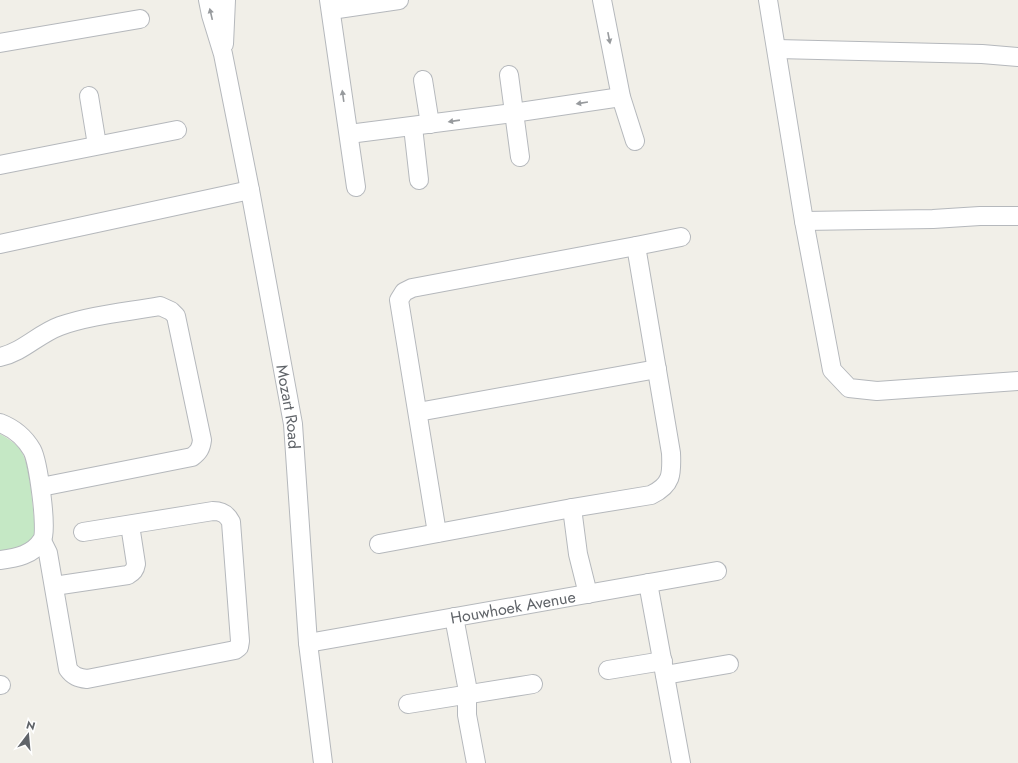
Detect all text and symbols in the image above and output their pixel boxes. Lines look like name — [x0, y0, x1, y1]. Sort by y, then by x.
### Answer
one-way arrow — [208, 8, 214, 20]
one-way arrow — [607, 32, 613, 44]
one-way arrow — [340, 90, 346, 102]
one-way arrow — [576, 100, 588, 106]
one-way arrow — [448, 118, 460, 124]
street label: Mozart Road — [270, 363, 306, 450]
street label: Houwhoek Avenue — [449, 585, 577, 630]
north arrow — [8, 715, 48, 755]
text: N — [24, 716, 37, 734]

